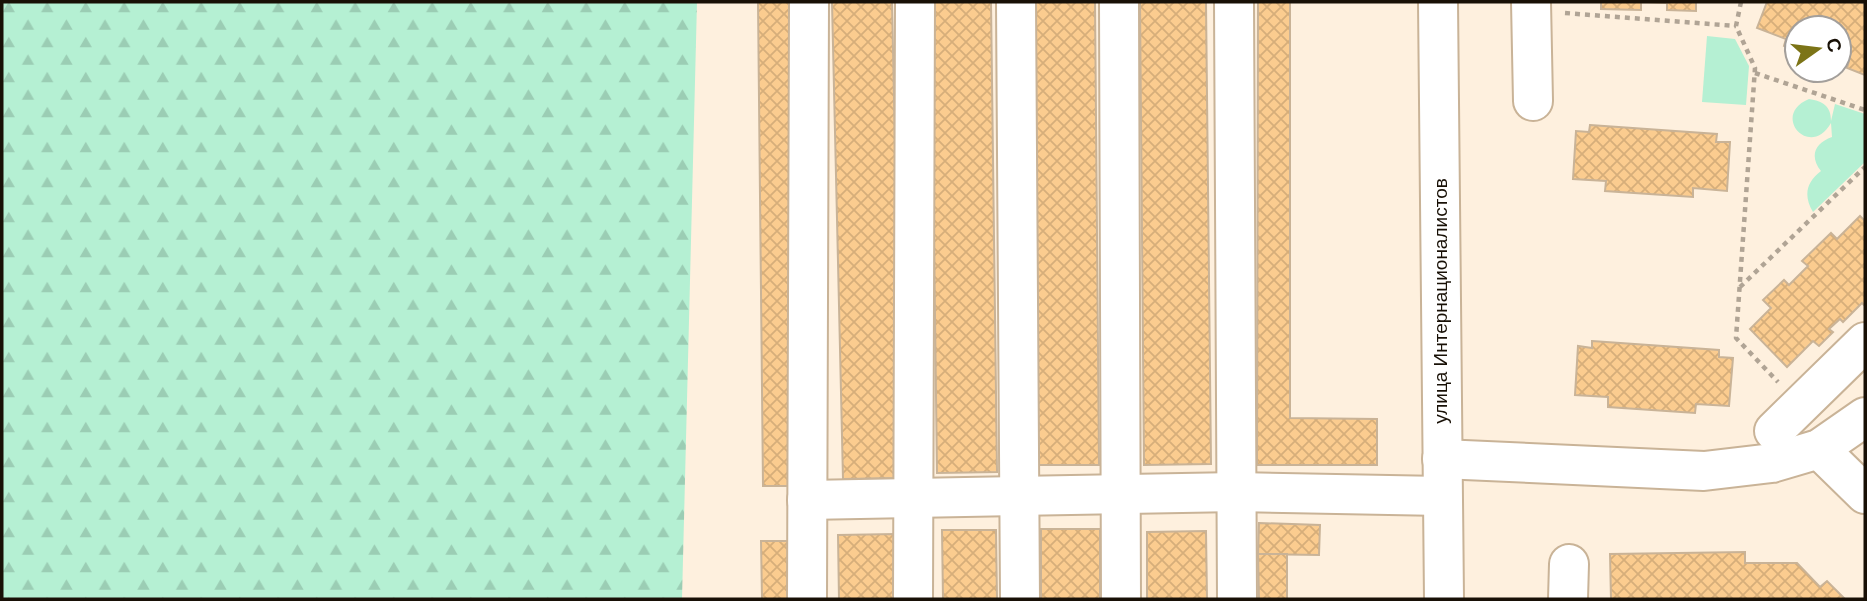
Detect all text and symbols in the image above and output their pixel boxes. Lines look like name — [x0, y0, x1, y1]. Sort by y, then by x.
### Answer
north arrow — [1783, 14, 1853, 84]
text: С — [1820, 35, 1848, 55]
street label: улица Интернационалистов — [1428, 178, 1453, 424]

